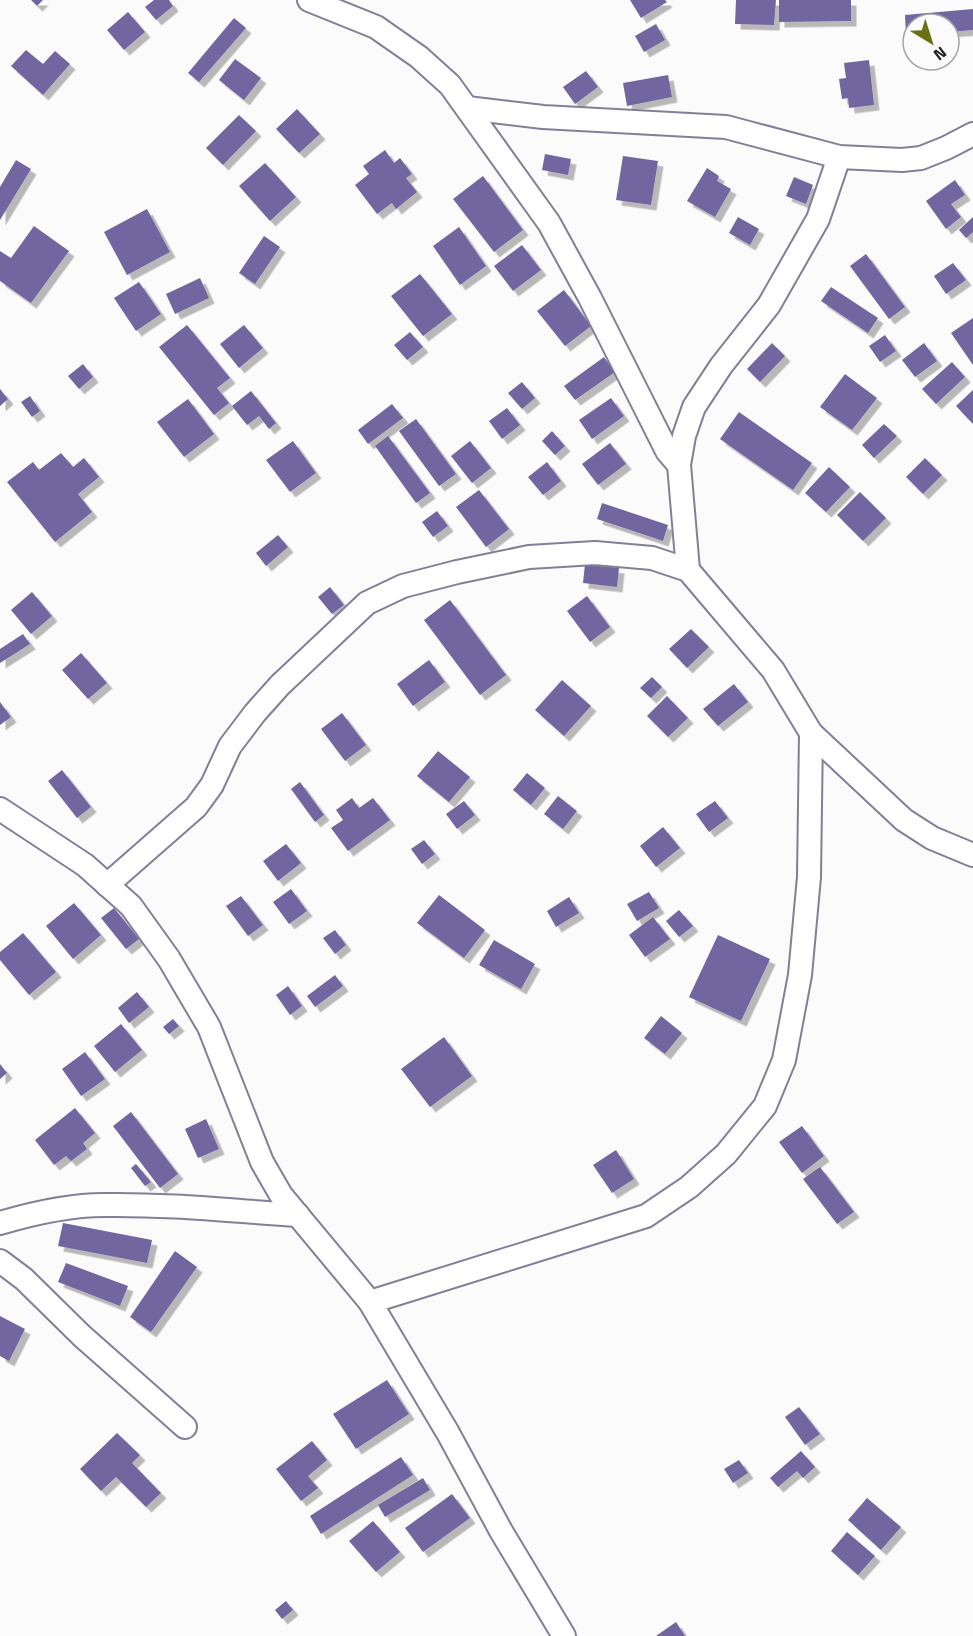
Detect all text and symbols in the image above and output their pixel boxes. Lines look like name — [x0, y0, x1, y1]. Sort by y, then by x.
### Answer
north arrow — [901, 12, 961, 72]
text: N — [928, 41, 952, 67]

